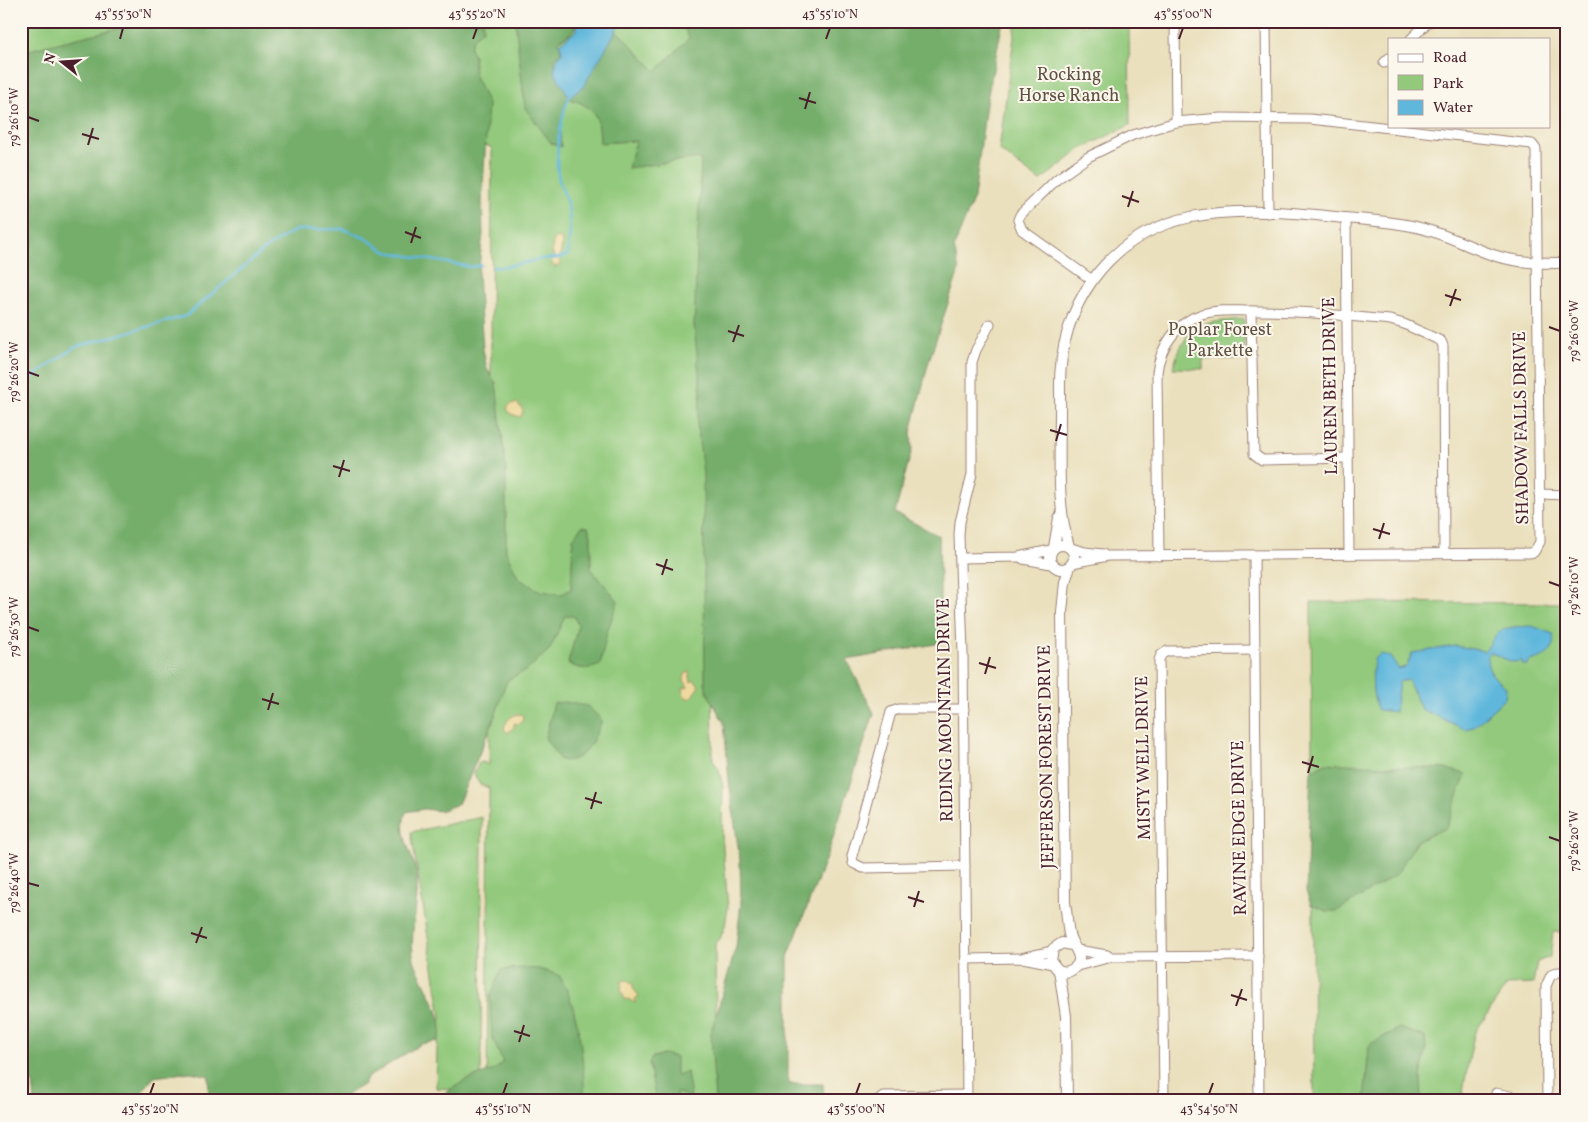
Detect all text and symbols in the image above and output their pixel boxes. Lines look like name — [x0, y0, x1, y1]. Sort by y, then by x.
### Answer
text: 43°55'30"N — [94, 7, 152, 23]
text: 43°55'20"N — [448, 7, 506, 23]
text: 43°55'10"N — [802, 7, 858, 23]
text: 43°55'00"N — [1154, 7, 1212, 23]
north arrow — [38, 38, 88, 88]
legend — [1388, 38, 1550, 128]
text: Road — [1433, 48, 1467, 69]
text: N — [40, 51, 62, 66]
park label: Rocking Horse Ranch — [1019, 63, 1120, 109]
text: Park — [1433, 74, 1464, 95]
text: 79°26'10"W — [7, 87, 23, 147]
text: Water — [1433, 98, 1473, 119]
street label: LAUREN BETH DRIVE — [1317, 297, 1345, 475]
text: 79°26'00"W — [1567, 300, 1583, 362]
park label: Poplar Forest Parkette — [1168, 318, 1272, 364]
street label: SHADOW FALLS DRIVE — [1508, 331, 1536, 525]
text: 79°26'20"W — [7, 342, 23, 402]
text: 79°26'10"W — [1567, 556, 1583, 616]
text: 79°26'30"W — [7, 597, 23, 657]
street label: RIDING MOUNTAIN DRIVE — [932, 598, 960, 822]
street label: JEFFERSON FOREST DRIVE — [1033, 644, 1061, 869]
street label: MISTY WELL DRIVE — [1130, 675, 1158, 840]
street label: RAVINE EDGE DRIVE — [1226, 740, 1254, 916]
text: 79°26'20"W — [1567, 811, 1583, 871]
text: 79°26'40"W — [7, 853, 23, 913]
text: 43°55'20"N — [121, 1102, 179, 1118]
text: 43°55'10"N — [475, 1102, 531, 1118]
text: 43°55'00"N — [827, 1102, 885, 1118]
text: 43°54'50"N — [1180, 1102, 1238, 1118]

